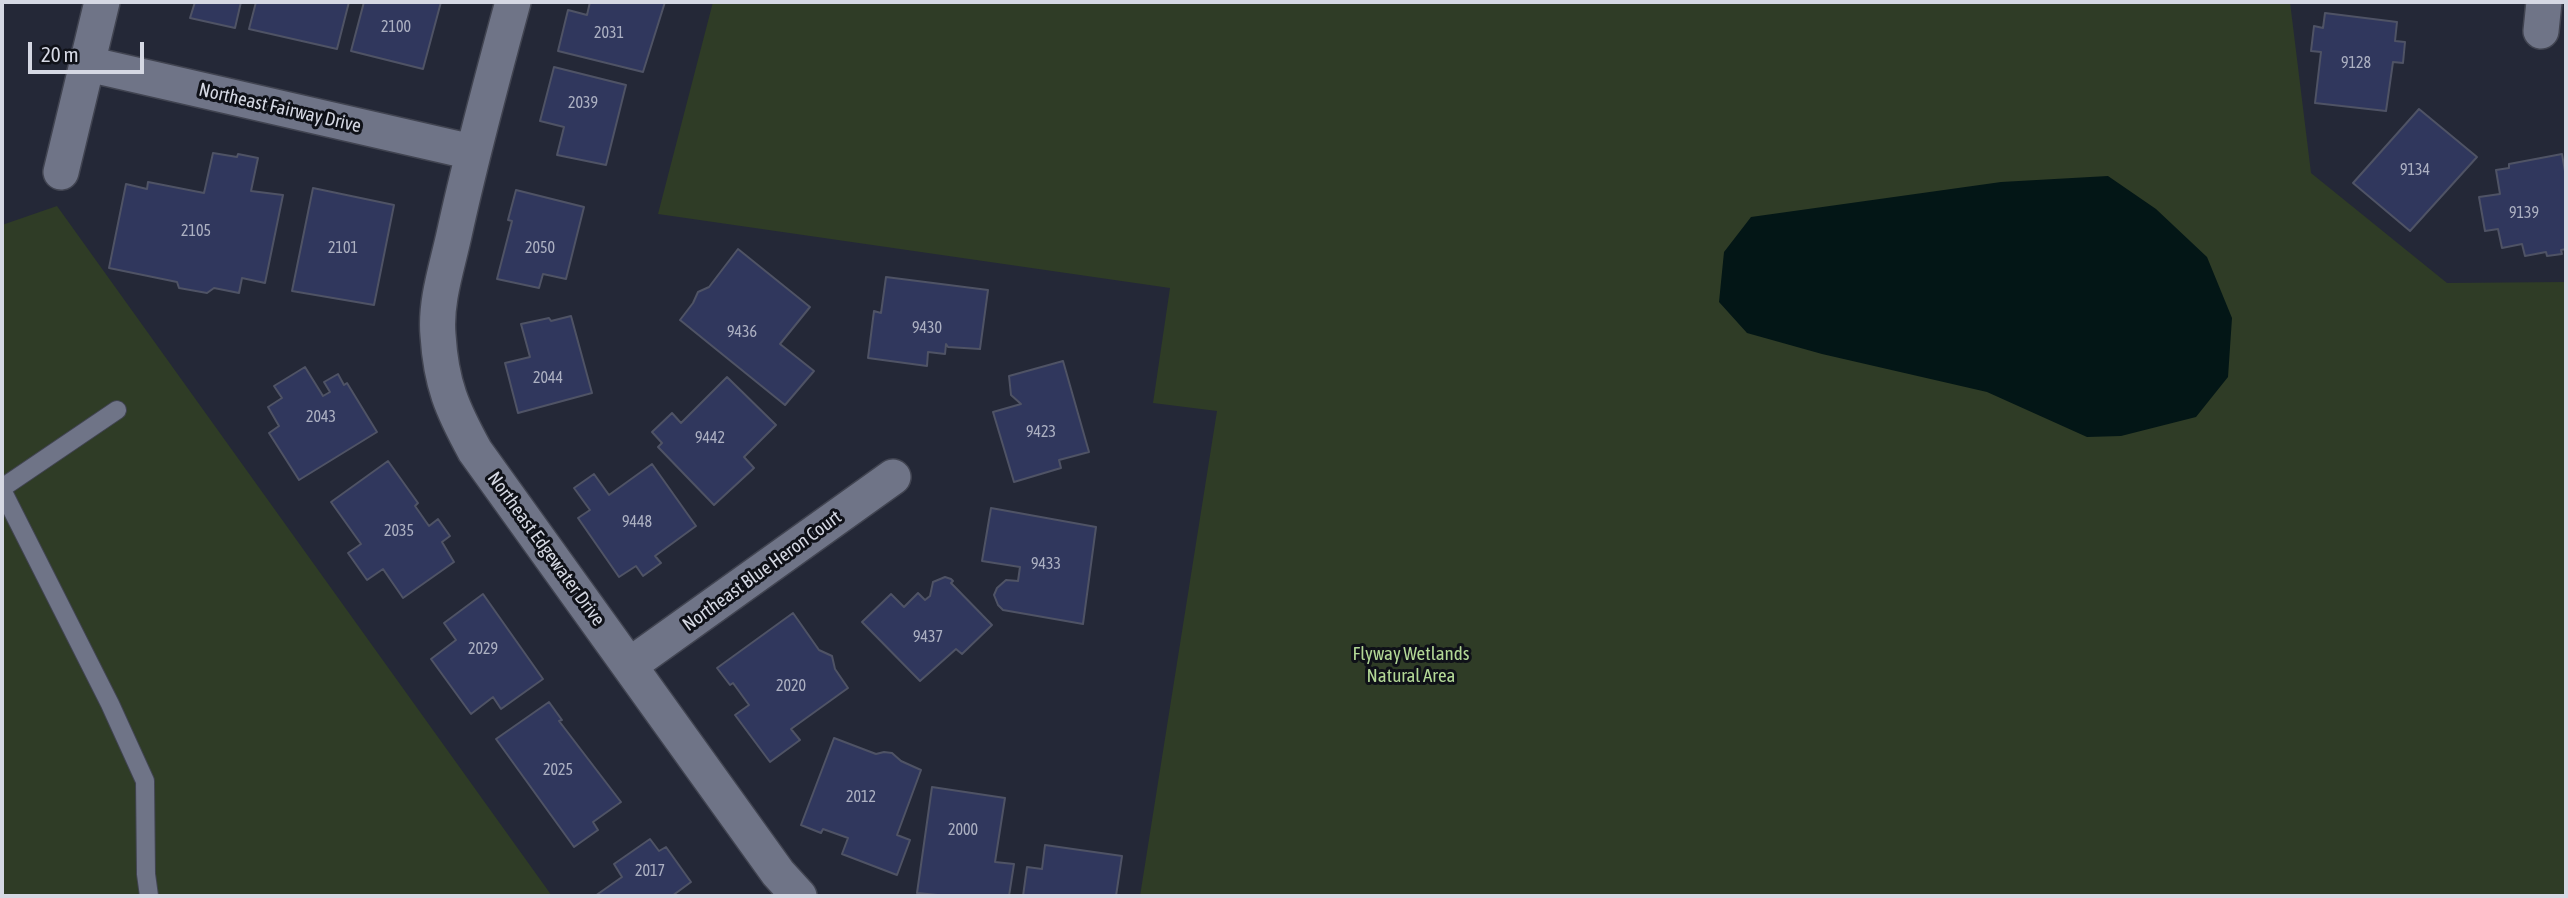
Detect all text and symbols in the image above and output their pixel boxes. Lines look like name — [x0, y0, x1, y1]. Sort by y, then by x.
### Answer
house number: 2100 — [381, 17, 411, 37]
house number: 2031 — [594, 23, 624, 43]
scale bar — [32, 28, 147, 72]
text: 20 m — [41, 42, 79, 66]
house number: 9128 — [2341, 53, 2371, 73]
street label: Northeast Fairway Drive — [197, 78, 363, 138]
house number: 2039 — [568, 93, 598, 113]
house number: 9134 — [2400, 160, 2430, 180]
house number: 9139 — [2509, 203, 2539, 223]
house number: 2105 — [181, 221, 211, 241]
house number: 2101 — [328, 238, 358, 258]
house number: 2050 — [525, 238, 555, 258]
house number: 9430 — [912, 318, 942, 338]
house number: 9436 — [727, 322, 757, 342]
house number: 2044 — [533, 368, 563, 388]
house number: 2043 — [306, 407, 336, 427]
house number: 9423 — [1026, 422, 1056, 442]
house number: 9442 — [695, 428, 725, 448]
street label: Northeast Edgewater Drive — [482, 468, 610, 630]
street label: Northeast Blue Heron Court — [678, 506, 846, 636]
house number: 9448 — [622, 512, 652, 532]
house number: 2035 — [384, 521, 414, 541]
house number: 9433 — [1031, 554, 1061, 574]
house number: 9437 — [913, 627, 943, 647]
house number: 2029 — [468, 639, 498, 659]
park label: Flyway Wetlands Natural Area — [1353, 643, 1469, 687]
house number: 2020 — [776, 676, 806, 696]
house number: 2025 — [543, 760, 573, 780]
house number: 2012 — [846, 787, 876, 807]
house number: 2000 — [948, 820, 978, 840]
house number: 2017 — [635, 861, 665, 881]

